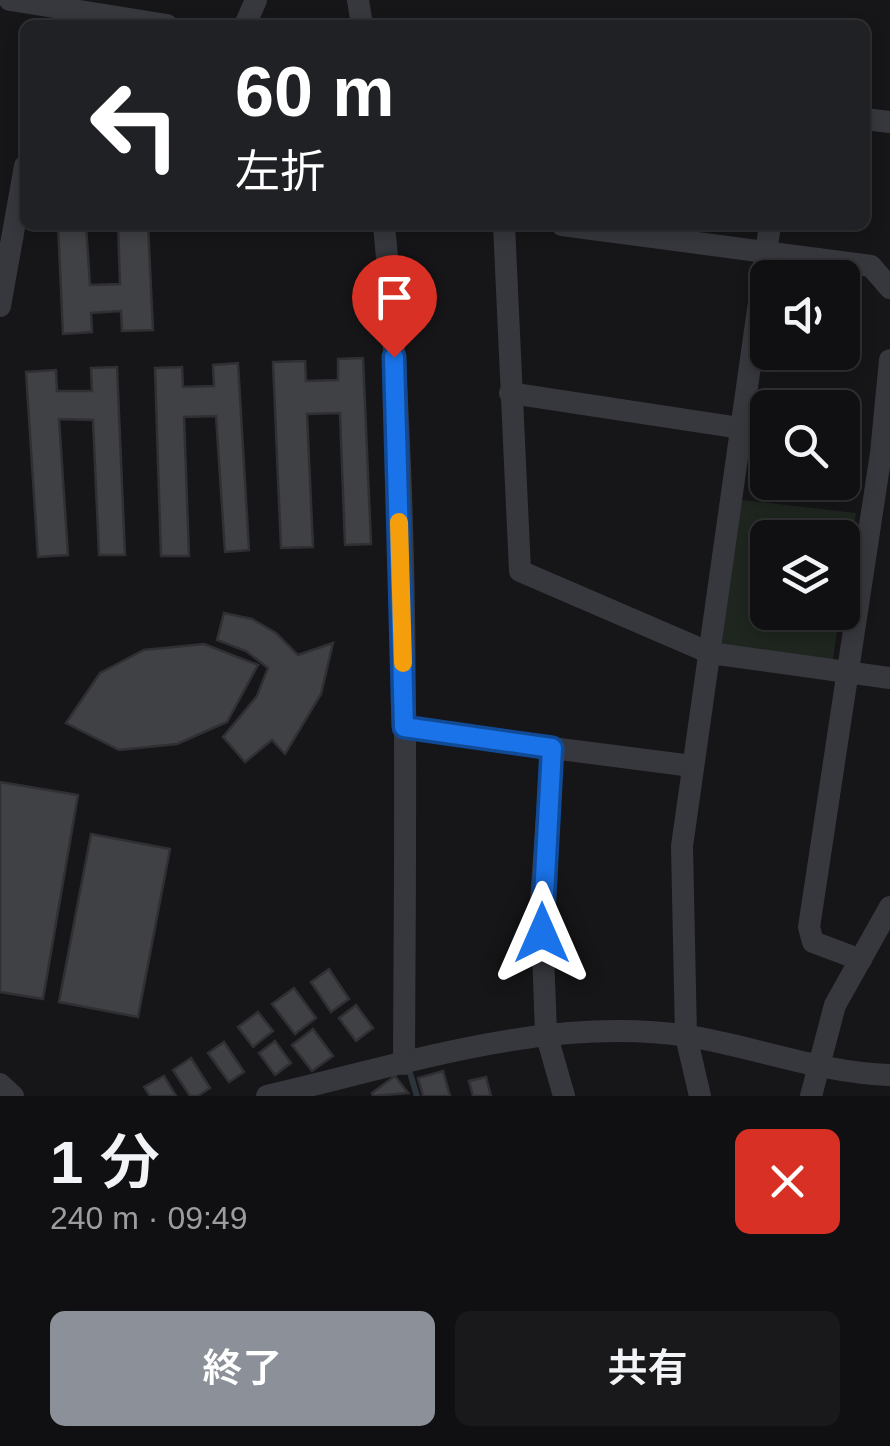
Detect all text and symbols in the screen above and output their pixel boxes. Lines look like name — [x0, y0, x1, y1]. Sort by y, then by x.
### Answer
text: 60 m — [235, 53, 395, 131]
icon: left — [70, 60, 200, 190]
text: 左折 — [235, 146, 325, 197]
pin — [352, 255, 437, 358]
map controls — [750, 260, 860, 630]
button: sound — [750, 260, 860, 370]
icon: arrive — [367, 270, 422, 325]
button: search — [750, 390, 860, 500]
button: layers — [750, 520, 860, 630]
position arrow — [490, 881, 594, 985]
text: 1 分 — [50, 1129, 160, 1196]
button: close — [735, 1129, 840, 1234]
text: 240 m · 09:49 — [50, 1200, 247, 1236]
button: 終了 — [50, 1311, 435, 1426]
button: 共有 — [455, 1311, 840, 1426]

